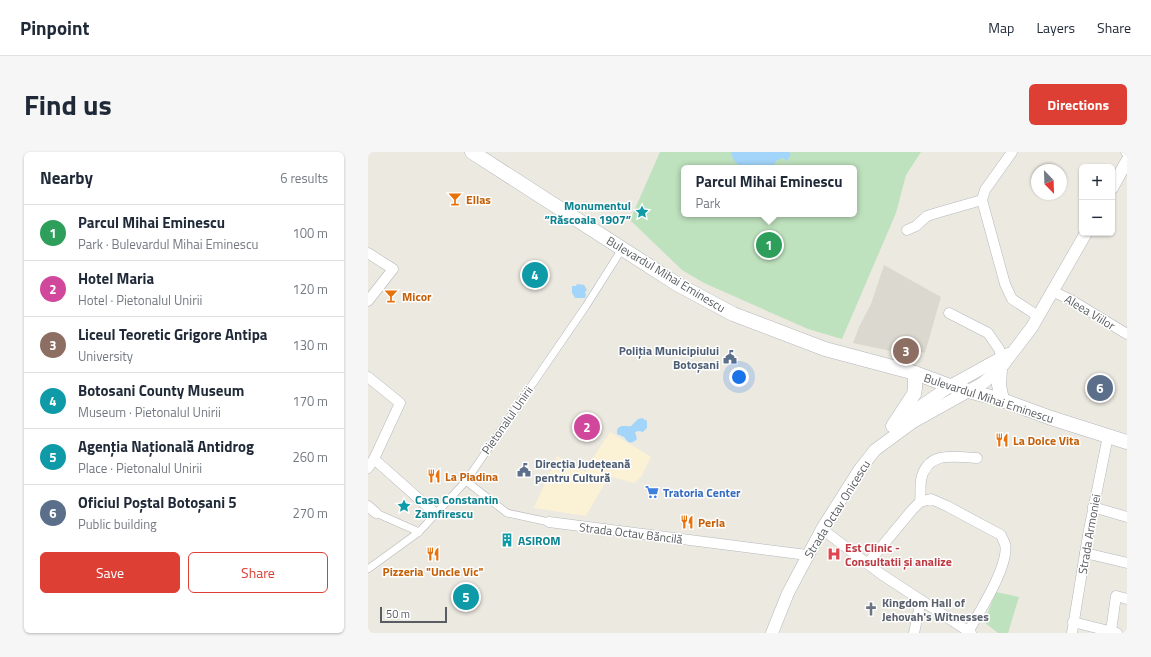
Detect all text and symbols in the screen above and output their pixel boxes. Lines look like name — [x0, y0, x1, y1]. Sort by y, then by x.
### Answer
text: Pinpoint — [20, 13, 89, 42]
text: Map — [988, 17, 1014, 38]
text: Layers — [1036, 17, 1075, 38]
text: Share — [1097, 17, 1131, 38]
text: Find us — [24, 83, 112, 126]
button: Directions — [1029, 84, 1127, 125]
north arrow — [1031, 164, 1067, 200]
map controls — [1079, 164, 1115, 236]
button: + — [1079, 164, 1115, 200]
text: Nearby — [40, 165, 93, 191]
popup — [681, 165, 857, 217]
text: 6 results — [280, 168, 328, 188]
text: Parcul Mihai Eminescu — [696, 170, 843, 193]
place label: Ellas — [466, 190, 491, 209]
bar icon: Ellas — [447, 191, 463, 207]
text: Park — [696, 193, 720, 213]
place label: Monumentul ”Răscoala 1907” — [545, 196, 631, 229]
button: − — [1079, 200, 1115, 236]
place icon: Monumentul ”Răscoala 1907” — [634, 204, 650, 220]
text: Parcul Mihai Eminescu — [78, 211, 225, 234]
text: 1 — [49, 223, 57, 243]
text: 100 m — [292, 223, 328, 243]
pin: 1 — [756, 230, 782, 260]
street label: Bulevardul Mihai Eminescu — [603, 231, 729, 317]
text: Park · Bulevardul Mihai Eminescu — [78, 234, 258, 254]
pin: 4 — [522, 260, 548, 290]
text: Hotel Maria — [78, 267, 154, 290]
text: 2 — [49, 279, 57, 299]
text: 120 m — [292, 279, 328, 299]
place label: Micor — [402, 287, 432, 306]
bar icon: Micor — [383, 288, 399, 304]
street label: Aleea Viilor — [1061, 289, 1119, 335]
text: Hotel · Pietonalul Unirii — [78, 290, 202, 310]
text: Liceul Teoretic Grigore Antipa — [78, 323, 268, 346]
text: 3 — [49, 335, 57, 355]
text: 130 m — [292, 335, 328, 355]
pin: 3 — [893, 336, 919, 366]
place label: Poliția Municipiului Botoșani — [619, 341, 719, 374]
text: University — [78, 346, 133, 366]
public building icon: Poliția Municipiului Botoșani — [722, 349, 738, 365]
your location — [729, 367, 749, 387]
street label: Bulevardul Mihai Eminescu — [922, 368, 1056, 428]
pin: 6 — [1087, 373, 1113, 403]
text: Botosani County Museum — [78, 379, 244, 402]
street label: Pietonalul Unirii — [476, 382, 538, 458]
text: 4 — [49, 391, 57, 411]
text: 170 m — [292, 391, 328, 411]
text: Museum · Pietonalul Unirii — [78, 402, 221, 422]
pin: 2 — [574, 412, 600, 442]
place label: La Dolce Vita — [1013, 431, 1080, 450]
restaurant icon: La Dolce Vita — [994, 432, 1010, 448]
text: Agenția Națională Antidrog — [78, 435, 254, 458]
text: 5 — [49, 447, 57, 467]
text: 260 m — [292, 447, 328, 467]
place label: Direcția Județeană pentru Cultură — [535, 454, 630, 487]
street label: Strada Octav Onicescu — [799, 456, 875, 562]
text: Place · Pietonalul Unirii — [78, 458, 202, 478]
public building icon: Direcția Județeană pentru Cultură — [516, 462, 532, 478]
place label: La Piadina — [445, 467, 498, 486]
restaurant icon: La Piadina — [426, 468, 442, 484]
place label: Tratoria Center — [663, 483, 741, 502]
supermarket icon: Tratoria Center — [644, 484, 660, 500]
place label: Casa Constantin Zamfirescu — [415, 490, 498, 523]
text: Oficiul Poștal Botoșani 5 — [78, 491, 237, 514]
street label: Strada Armoniei — [1073, 492, 1105, 576]
place icon: Casa Constantin Zamfirescu — [396, 498, 412, 514]
text: 6 — [49, 503, 57, 523]
text: 270 m — [292, 503, 328, 523]
place label: Perla — [698, 513, 725, 532]
text: Public building — [78, 514, 157, 534]
restaurant icon: Perla — [679, 514, 695, 530]
street label: Strada Octav Băncilă — [578, 517, 684, 549]
place label: ASIROM — [518, 531, 561, 550]
building icon: ASIROM — [499, 532, 515, 548]
place label: Est Clinic - Consultatii și analize — [845, 538, 952, 571]
restaurant icon: Pizzeria "Uncle Vic" — [425, 546, 441, 562]
hospital icon: Est Clinic - Consultatii și analize — [826, 546, 842, 562]
button: Save — [40, 552, 180, 593]
button: Share — [188, 552, 328, 593]
place label: Pizzeria "Uncle Vic" — [383, 562, 483, 581]
pin: 5 — [453, 582, 479, 612]
place label: Kingdom Hall of Jehovah's Witnesses — [882, 593, 989, 626]
church icon: Kingdom Hall of Jehovah's Witnesses — [863, 601, 879, 617]
scale bar — [380, 605, 447, 624]
text: 50 m — [386, 606, 410, 622]

